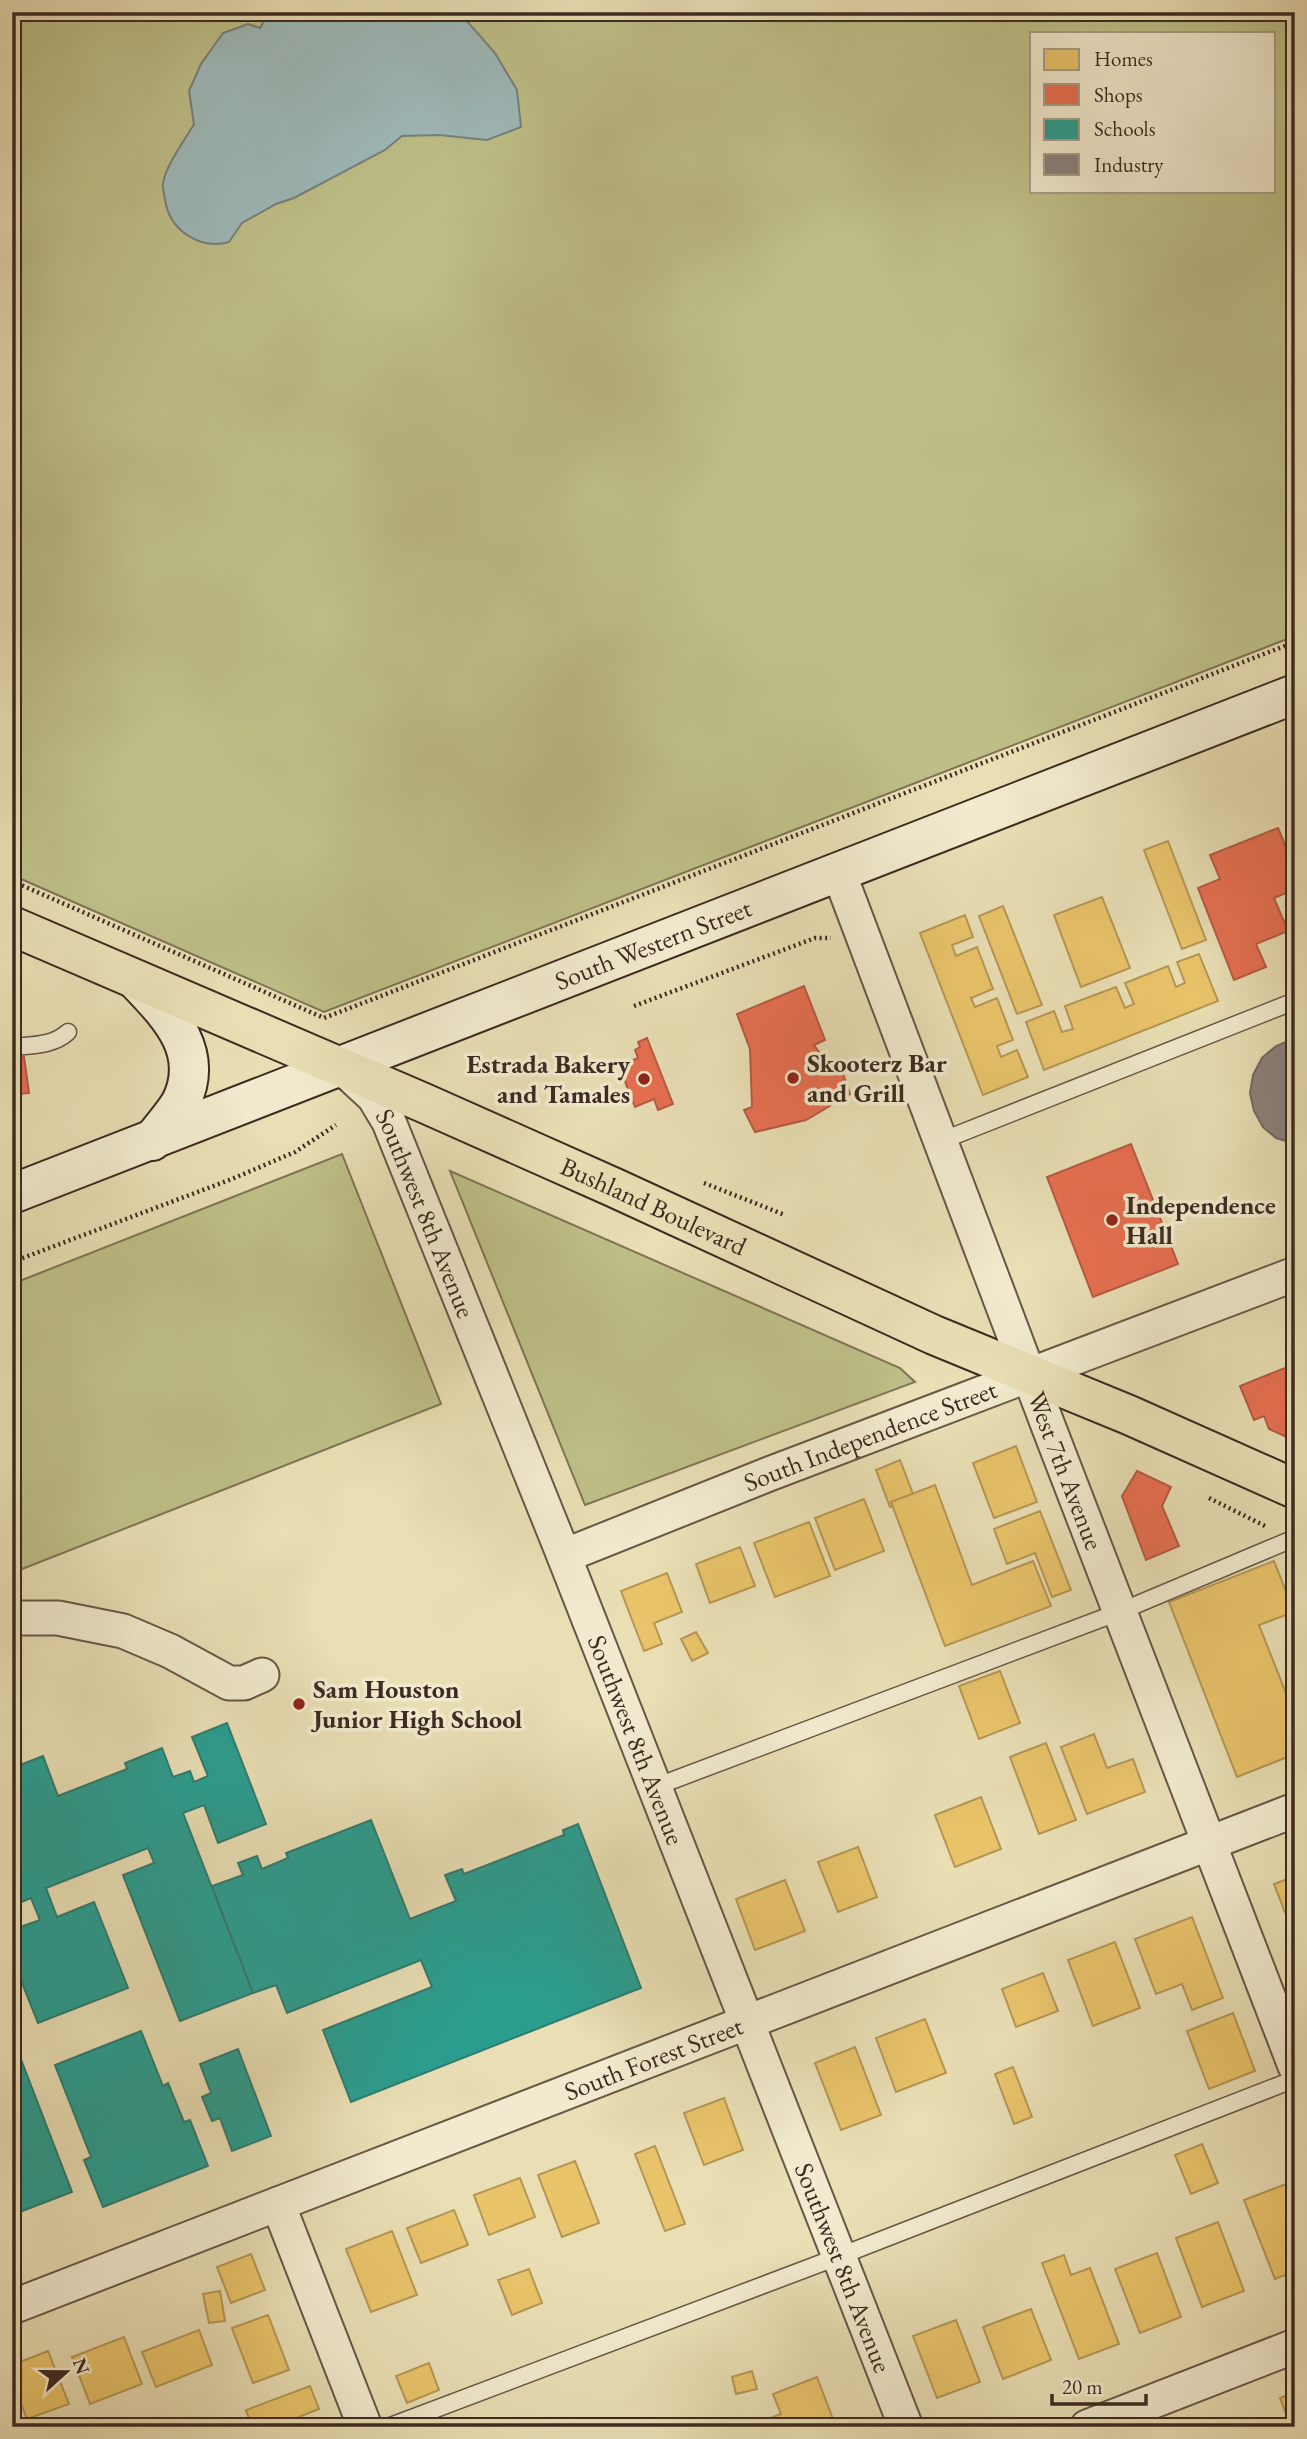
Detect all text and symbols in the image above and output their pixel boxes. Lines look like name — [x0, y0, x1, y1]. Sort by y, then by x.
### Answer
legend — [1030, 32, 1276, 192]
text: Homes — [1094, 45, 1153, 72]
text: Shops — [1094, 81, 1143, 108]
text: Schools — [1094, 115, 1156, 142]
text: Industry — [1094, 151, 1164, 178]
street label: South Western Street — [550, 891, 756, 998]
place label: Skooterz Bar and Grill — [807, 1046, 947, 1110]
place label: Estrada Bakery and Tamales — [466, 1047, 630, 1111]
marker: Skooterz Bar and Grill — [785, 1070, 801, 1086]
marker: Estrada Bakery and Tamales — [636, 1071, 652, 1087]
street label: Southwest 8th Avenue — [368, 1102, 483, 1323]
street label: Bushland Boulevard — [555, 1149, 753, 1264]
place label: Independence Hall — [1126, 1188, 1276, 1252]
marker: Independence Hall — [1104, 1212, 1120, 1228]
street label: South Independence Street — [739, 1372, 1002, 1499]
street label: West 7th Avenue — [1020, 1387, 1111, 1555]
street label: Southwest 8th Avenue — [580, 1630, 693, 1850]
place label: Sam Houston Junior High School — [310, 1672, 522, 1736]
marker: Sam Houston Junior High School — [291, 1696, 307, 1712]
street label: South Forest Street — [559, 2009, 748, 2108]
street label: Southwest 8th Avenue — [787, 2158, 900, 2377]
north arrow — [32, 2338, 102, 2408]
text: N — [67, 2354, 96, 2378]
scale bar — [1052, 2362, 1146, 2406]
text: 20 m — [1062, 2373, 1103, 2400]

